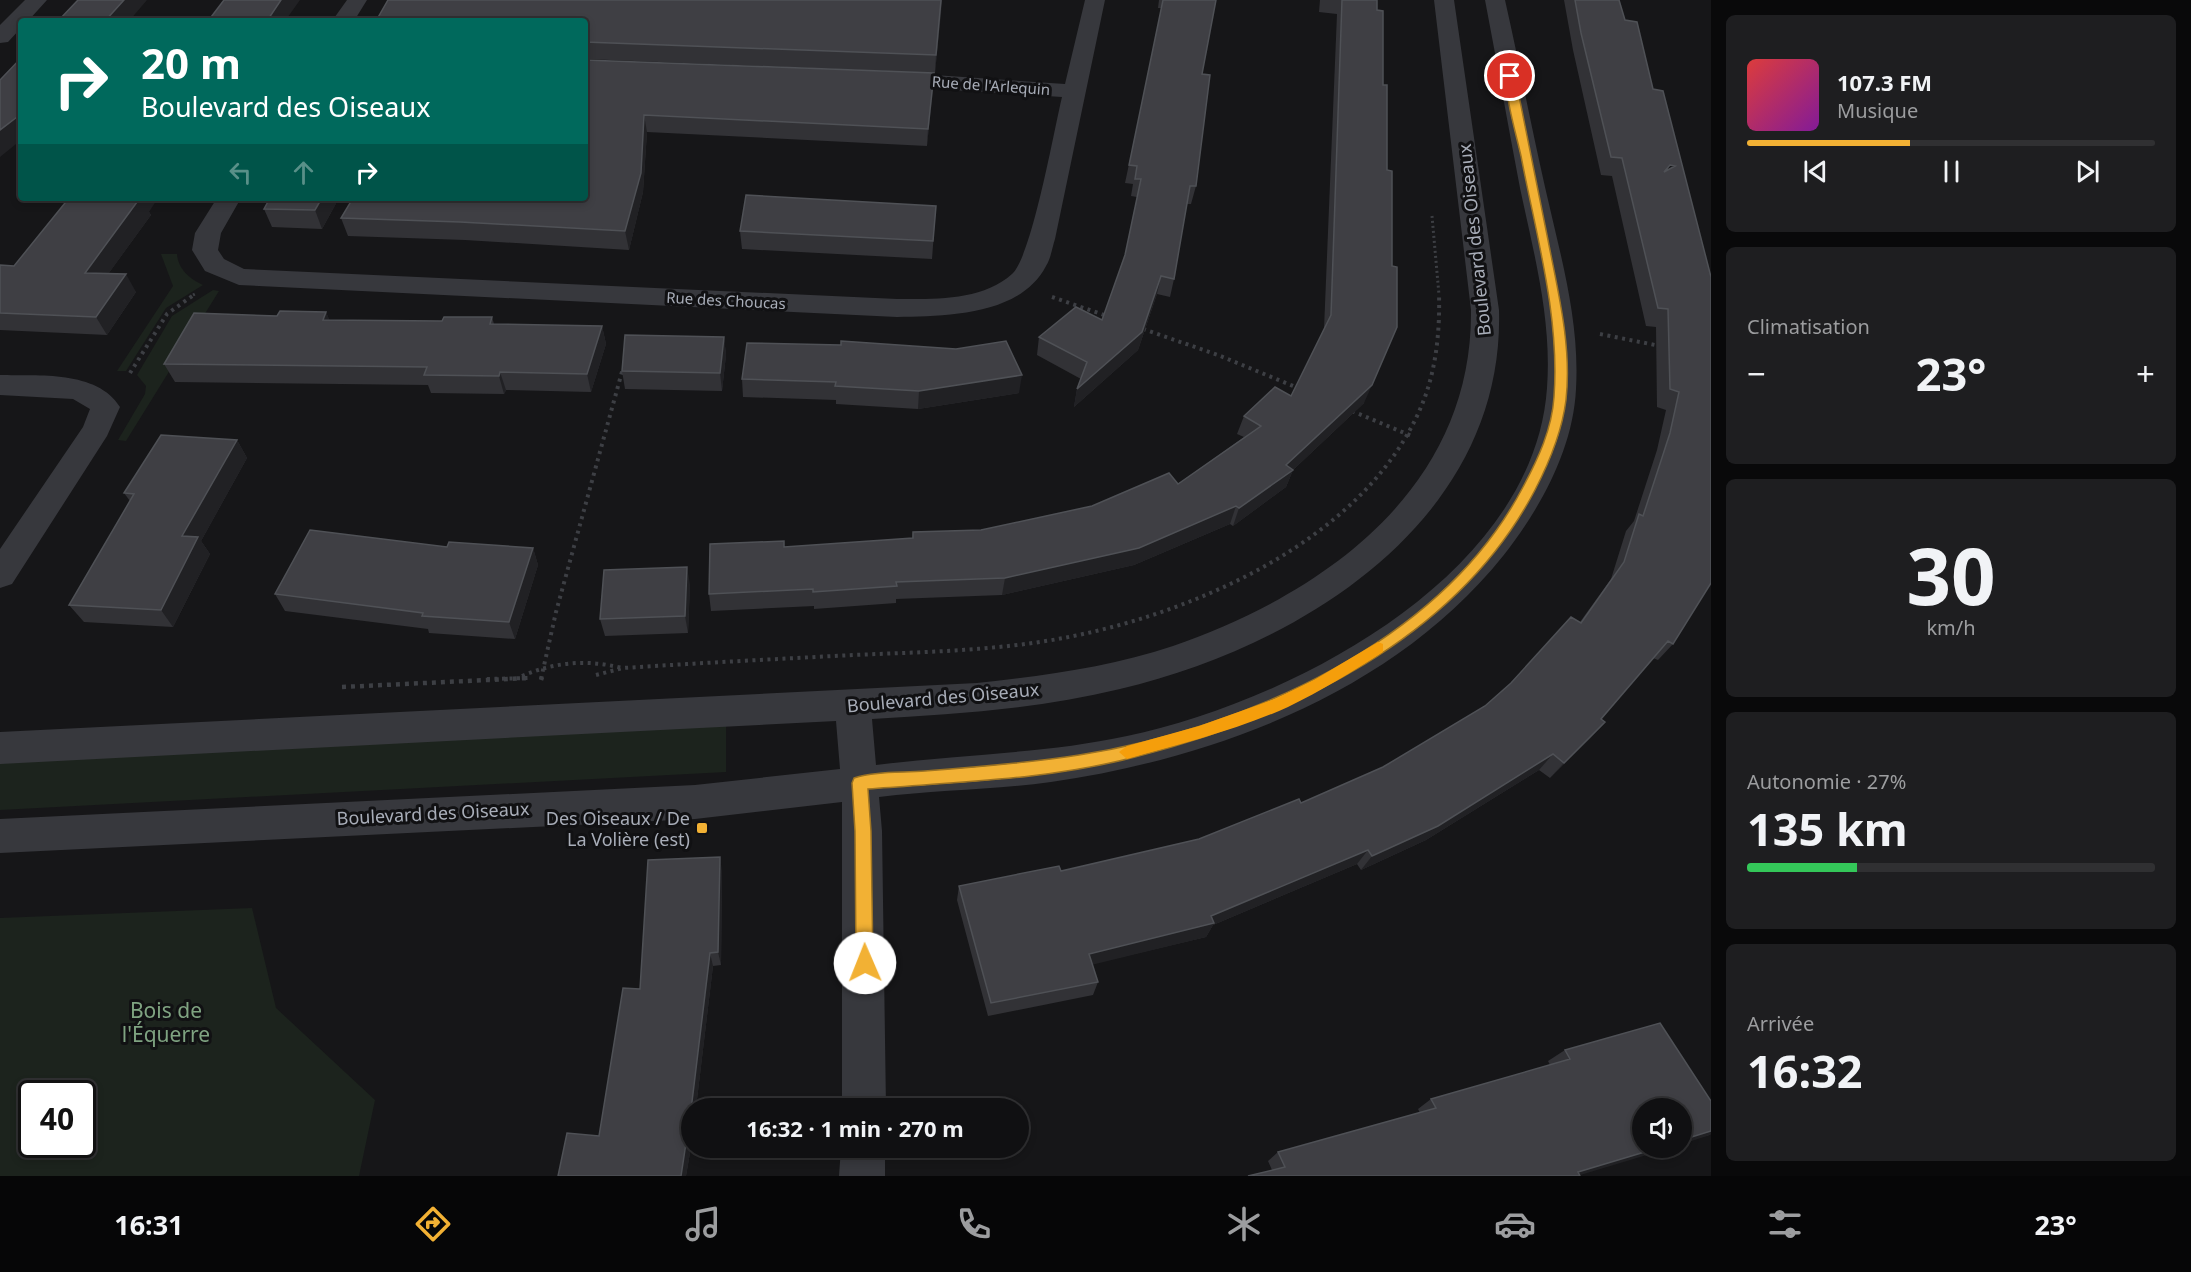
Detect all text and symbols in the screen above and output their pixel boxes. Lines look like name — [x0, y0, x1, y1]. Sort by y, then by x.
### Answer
text: 20 m — [141, 34, 241, 91]
icon: right — [42, 42, 120, 120]
pin — [1484, 50, 1535, 101]
icon: arrive — [1493, 59, 1526, 92]
text: 107.3 FM — [1837, 67, 1932, 97]
street label: Rue de l'Arlequin — [931, 71, 1051, 99]
text: Boulevard des Oiseaux — [141, 88, 430, 125]
text: Musique — [1837, 97, 1918, 124]
street label: Boulevard des Oiseaux — [1452, 142, 1496, 337]
icon: previous — [1799, 155, 1832, 188]
icon: pause — [1935, 155, 1968, 188]
icon: next — [2071, 155, 2104, 188]
icon: left — [224, 156, 257, 189]
icon: ahead — [287, 156, 320, 189]
icon: right — [350, 156, 383, 189]
street label: Rue des Choucas — [666, 287, 786, 313]
text: Climatisation — [1747, 313, 1870, 340]
text: 23° — [1916, 343, 1986, 404]
text: − — [1747, 351, 1766, 396]
text: + — [2136, 351, 2155, 396]
text: 30 — [1906, 522, 1996, 628]
text: km/h — [1926, 614, 1976, 641]
street label: Boulevard des Oiseaux — [846, 677, 1041, 717]
text: Autonomie · 27% — [1747, 768, 1906, 795]
street label: Boulevard des Oiseaux — [336, 796, 530, 830]
text: 135 km — [1747, 798, 1908, 859]
place label: Des Oiseaux / De La Volière (est) — [546, 806, 690, 851]
marker: Des Oiseaux / De La Volière (est) — [695, 821, 709, 835]
position arrow — [833, 931, 897, 995]
park label: Bois de l'Équerre — [122, 996, 210, 1048]
text: Arrivée — [1747, 1010, 1814, 1037]
text: 16:32 — [1747, 1040, 1863, 1101]
speed limit sign: 40 — [18, 1080, 96, 1158]
map controls — [1632, 1098, 1692, 1158]
button: sound — [1632, 1098, 1692, 1158]
text: 16:32 · 1 min · 270 m — [746, 1113, 964, 1143]
icon: directions — [412, 1203, 454, 1245]
icon: music — [682, 1203, 724, 1245]
icon: phone — [953, 1203, 995, 1245]
icon: climate — [1223, 1203, 1265, 1245]
icon: car — [1494, 1203, 1536, 1245]
icon: filters — [1764, 1203, 1806, 1245]
text: 16:31 — [114, 1206, 184, 1243]
text: 23° — [2034, 1206, 2077, 1243]

